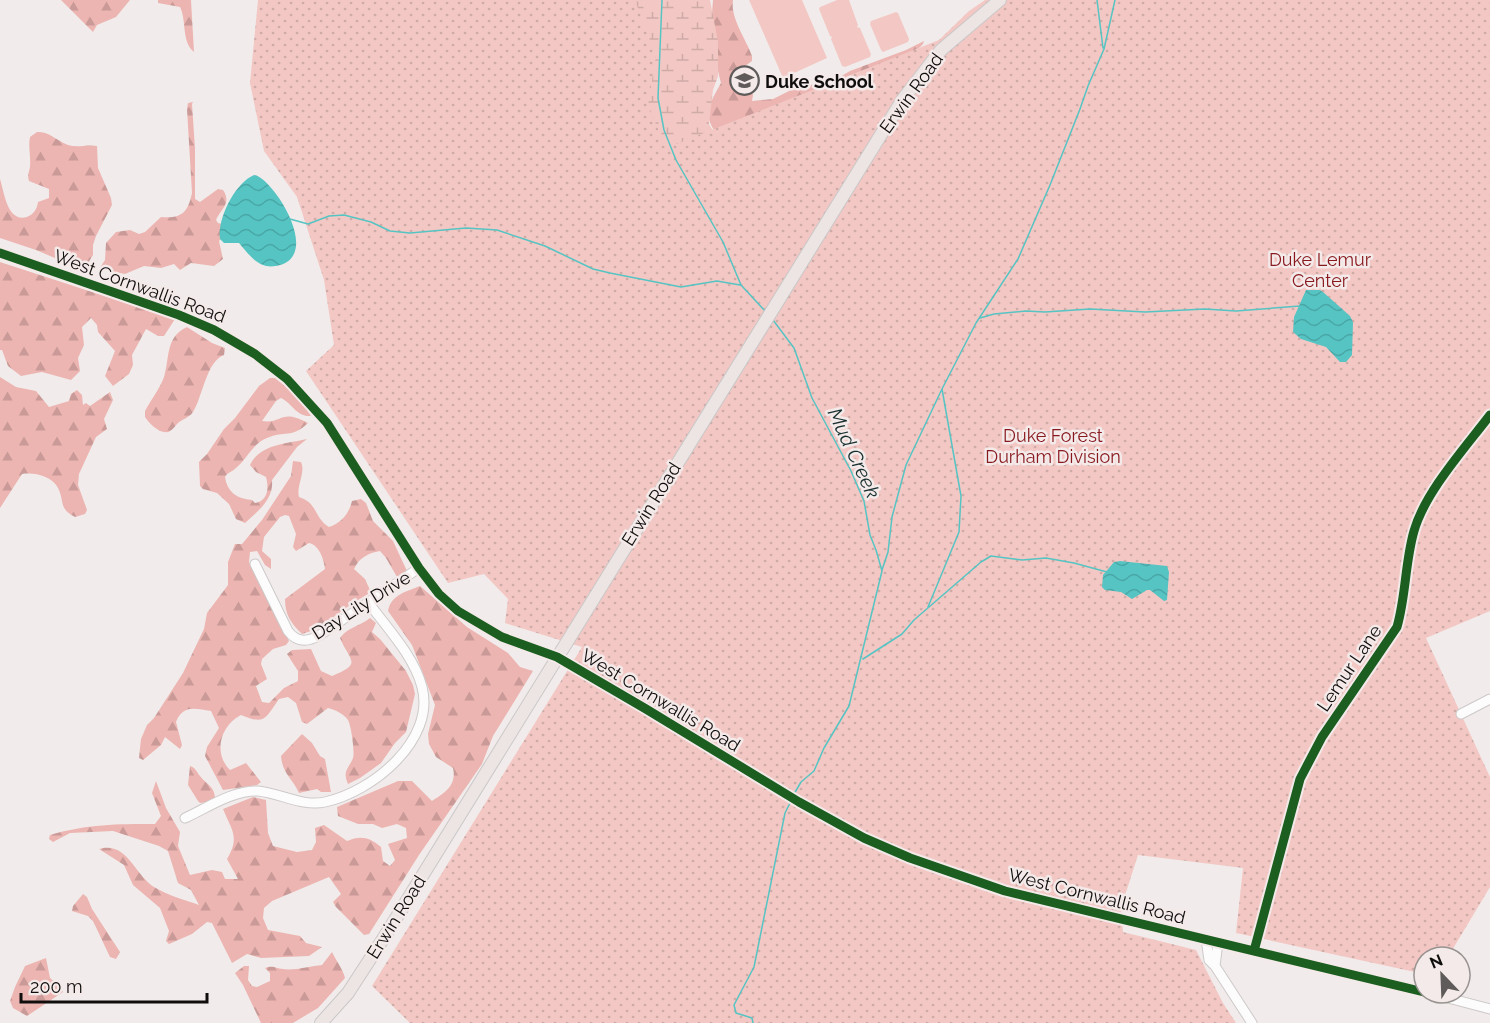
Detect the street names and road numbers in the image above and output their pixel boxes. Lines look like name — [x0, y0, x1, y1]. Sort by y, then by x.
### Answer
street label: Erwin Road — [875, 49, 947, 137]
street label: West Cornwallis Road — [51, 245, 229, 327]
street label: Erwin Road — [617, 459, 685, 549]
street label: Day Lily Drive — [308, 566, 414, 644]
street label: Lemur Lane — [1312, 620, 1386, 715]
street label: West Cornwallis Road — [578, 644, 744, 756]
street label: West Cornwallis Road — [1006, 864, 1188, 928]
street label: Erwin Road — [362, 872, 430, 962]

